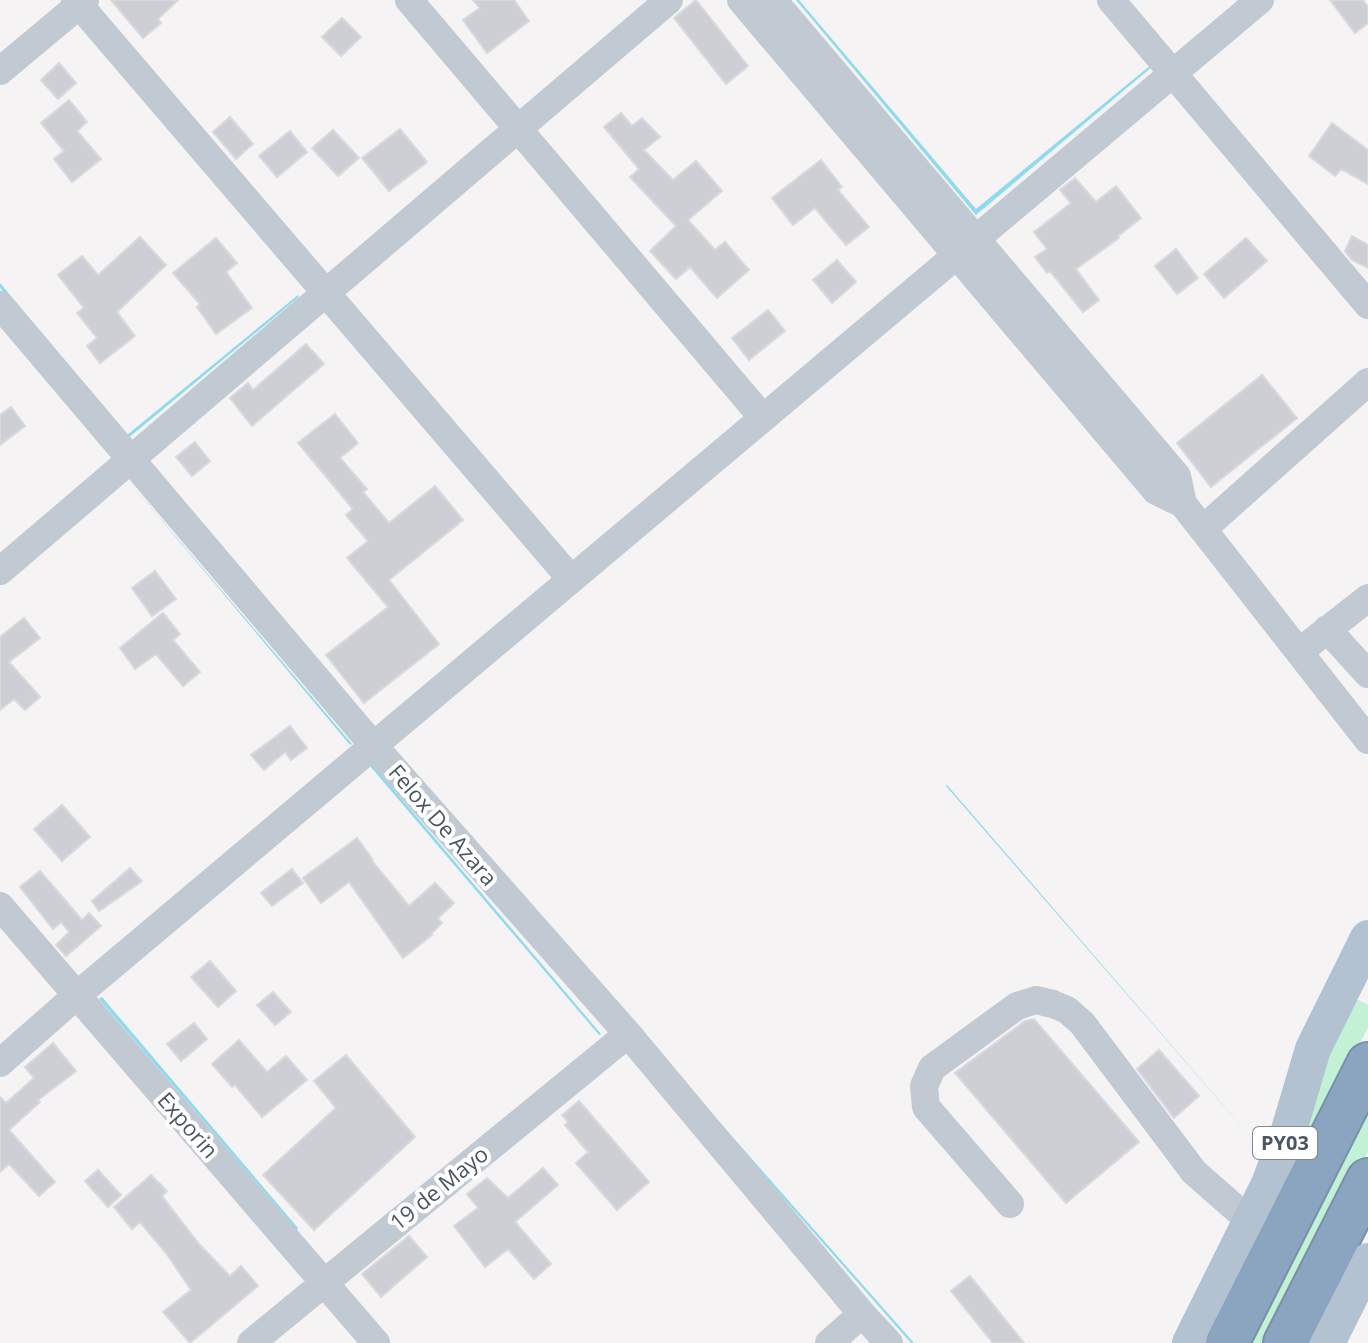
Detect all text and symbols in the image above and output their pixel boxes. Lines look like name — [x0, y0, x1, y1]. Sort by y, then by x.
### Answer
street label: Felox De Azara — [383, 757, 505, 891]
street label: Exporin — [152, 1085, 226, 1164]
road number: PY03 — [1253, 1127, 1317, 1159]
street label: 19 de Mayo — [383, 1138, 494, 1236]

